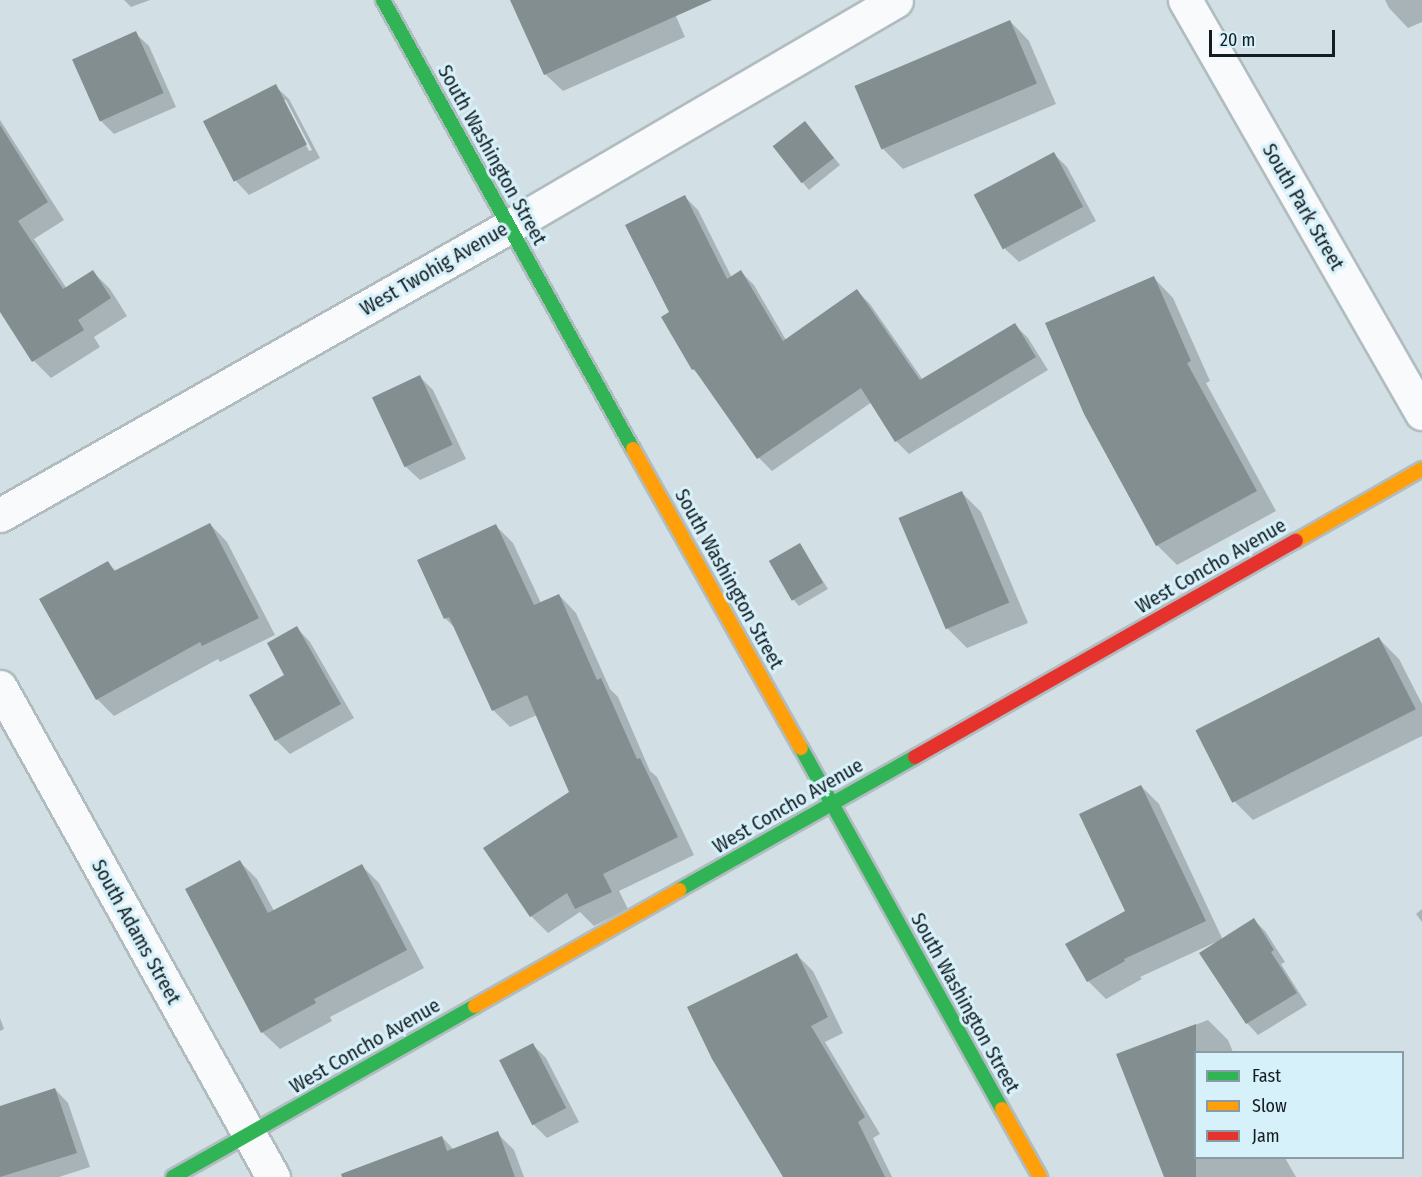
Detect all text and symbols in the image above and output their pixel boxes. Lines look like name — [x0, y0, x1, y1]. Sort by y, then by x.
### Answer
scale bar — [1212, 18, 1338, 56]
text: 20 m — [1220, 29, 1255, 51]
street label: South Washington Street — [433, 61, 551, 249]
street label: South Park Street — [1257, 139, 1349, 275]
street label: West Twohig Avenue — [356, 217, 512, 321]
street label: South Washington Street — [670, 485, 788, 673]
street label: West Concho Avenue — [1132, 513, 1290, 619]
street label: West Concho Avenue — [709, 753, 867, 859]
street label: South Adams Street — [86, 856, 186, 1008]
street label: South Washington Street — [906, 909, 1024, 1097]
street label: West Concho Avenue — [286, 993, 444, 1099]
legend — [1194, 1051, 1404, 1159]
text: Fast — [1252, 1065, 1281, 1087]
text: Slow — [1252, 1095, 1287, 1117]
text: Jam — [1252, 1125, 1280, 1147]

